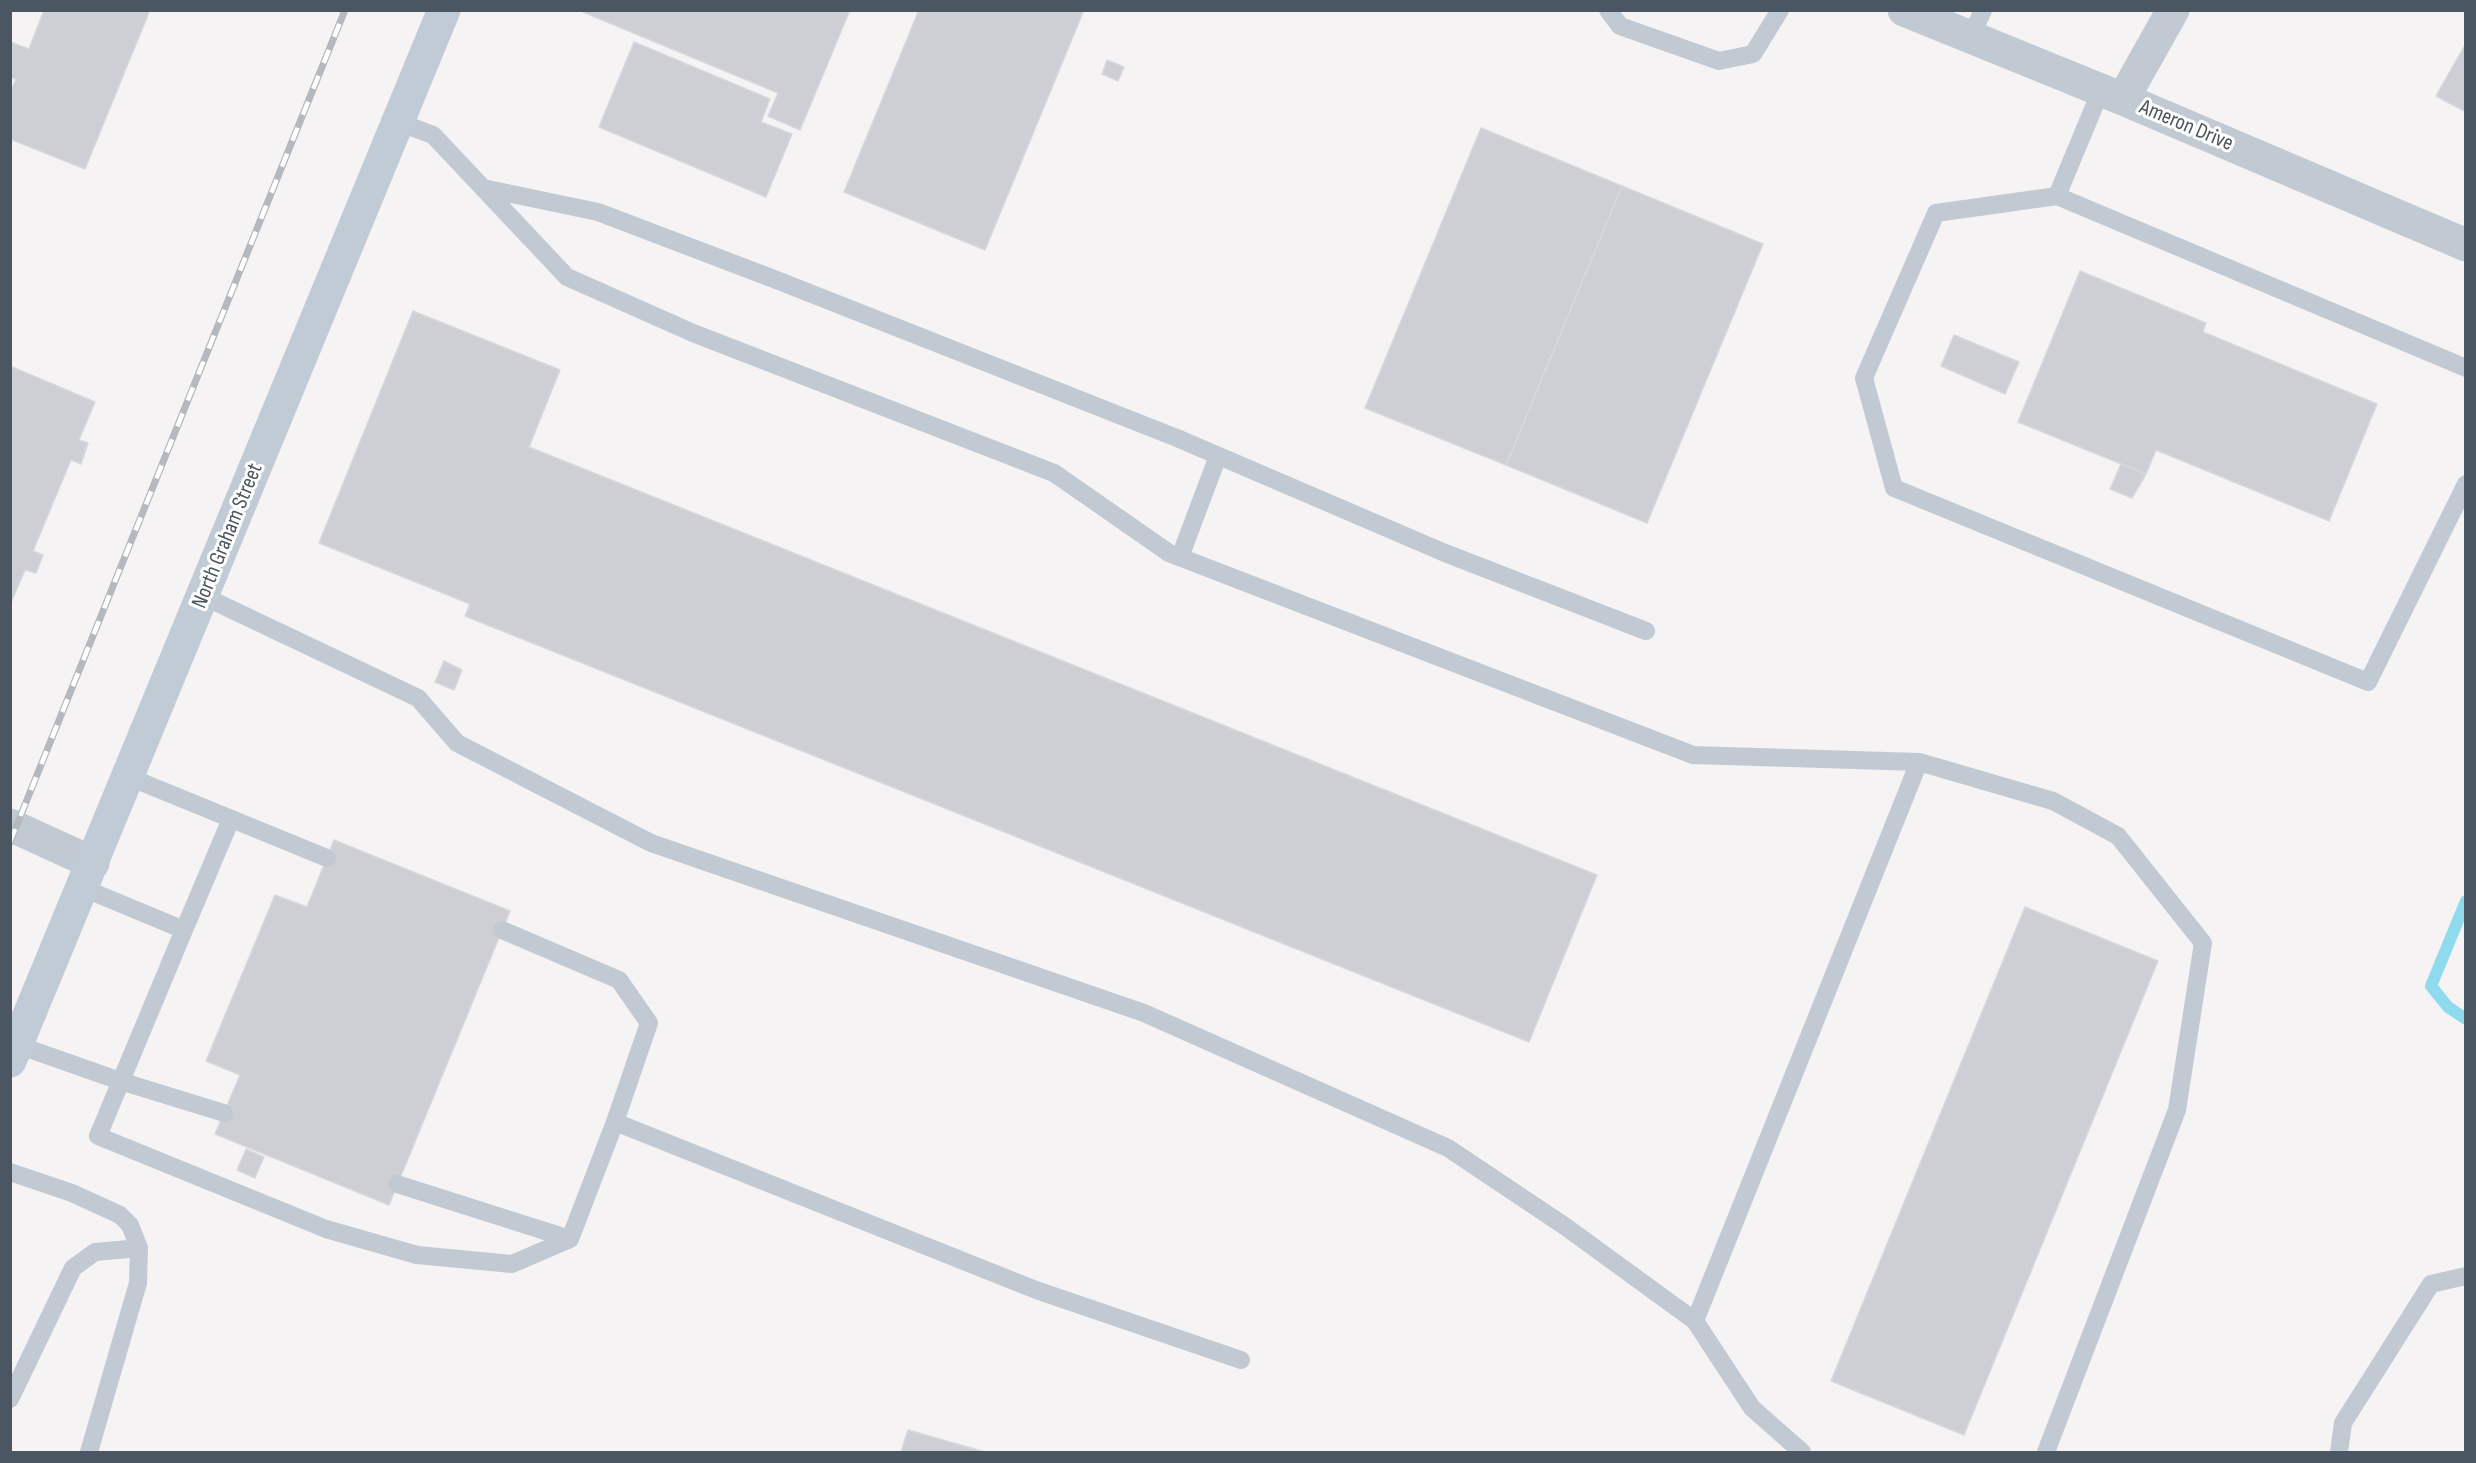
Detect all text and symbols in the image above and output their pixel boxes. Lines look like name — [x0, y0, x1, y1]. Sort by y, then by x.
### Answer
street label: Ameron Drive — [2135, 94, 2237, 158]
street label: North Graham Street — [187, 460, 269, 612]

